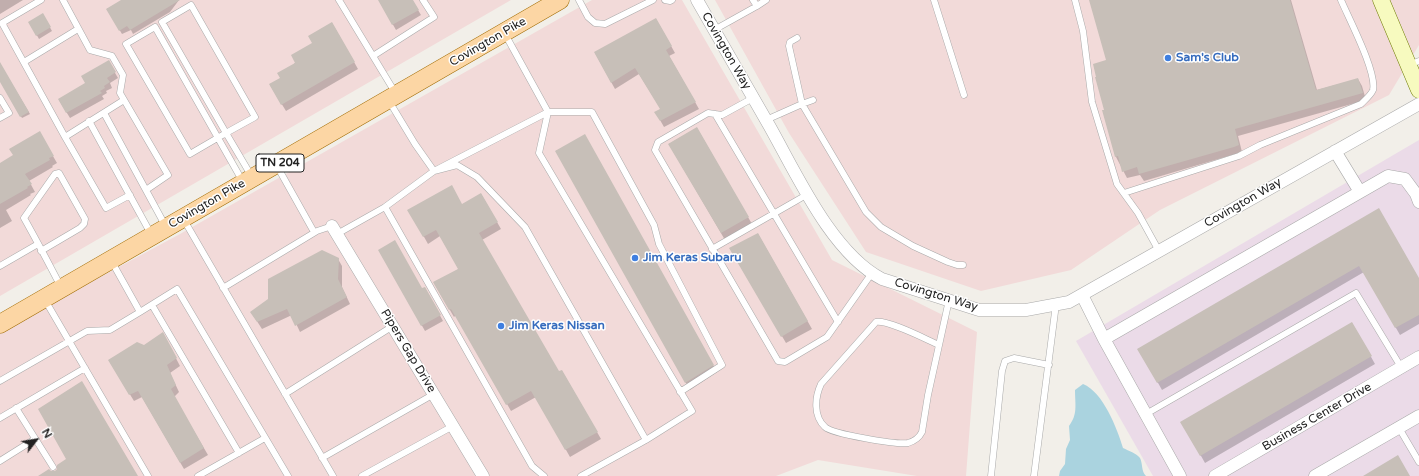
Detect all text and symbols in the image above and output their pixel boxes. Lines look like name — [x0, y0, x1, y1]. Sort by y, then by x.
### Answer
street label: Covington Way — [698, 10, 754, 92]
street label: Covington Pike — [447, 14, 529, 70]
place label: Sam's Club — [1176, 51, 1239, 65]
marker: Sam's Club — [1163, 53, 1173, 63]
road number: TN 204 — [256, 154, 304, 172]
street label: Covington Way — [1202, 175, 1284, 231]
street label: Covington Pike — [166, 176, 248, 232]
place label: Jim Keras Subaru — [643, 251, 742, 265]
marker: Jim Keras Subaru — [630, 253, 640, 263]
street label: Covington Way — [893, 275, 979, 315]
street label: Pipers Gap Drive — [377, 307, 439, 395]
place label: Jim Keras Nissan — [509, 319, 605, 333]
marker: Jim Keras Nissan — [496, 321, 506, 331]
street label: Business Center Drive — [1260, 380, 1374, 454]
north arrow — [16, 420, 56, 460]
text: N — [39, 426, 55, 441]

